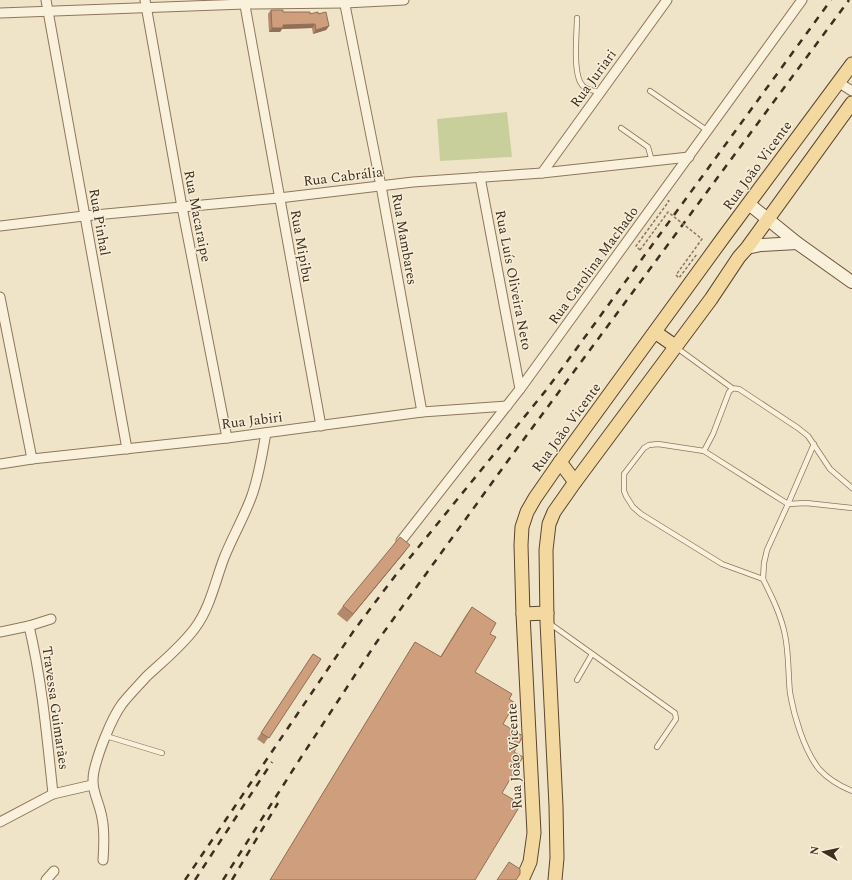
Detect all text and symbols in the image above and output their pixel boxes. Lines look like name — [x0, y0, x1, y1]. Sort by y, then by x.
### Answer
street label: Rua Juriari — [565, 45, 622, 112]
street label: Rua João Vicente — [718, 116, 797, 214]
street label: Rua Cabrália — [302, 161, 384, 192]
street label: Rua Macaraipe — [178, 168, 217, 264]
street label: Rua Pinhal — [83, 187, 116, 257]
street label: Rua Mambares — [386, 192, 423, 287]
street label: Rua Carolina Machado — [543, 202, 644, 329]
street label: Rua Mipibu — [285, 208, 318, 284]
street label: Rua Luís Oliveira Neto — [490, 208, 537, 352]
street label: Rua João Vicente — [527, 378, 606, 476]
street label: Rua Jabiri — [220, 406, 284, 435]
street label: Travessa Guimarães — [36, 645, 75, 771]
street label: Rua João Vicente — [501, 702, 528, 810]
north arrow — [804, 832, 844, 872]
text: N — [806, 845, 824, 856]

